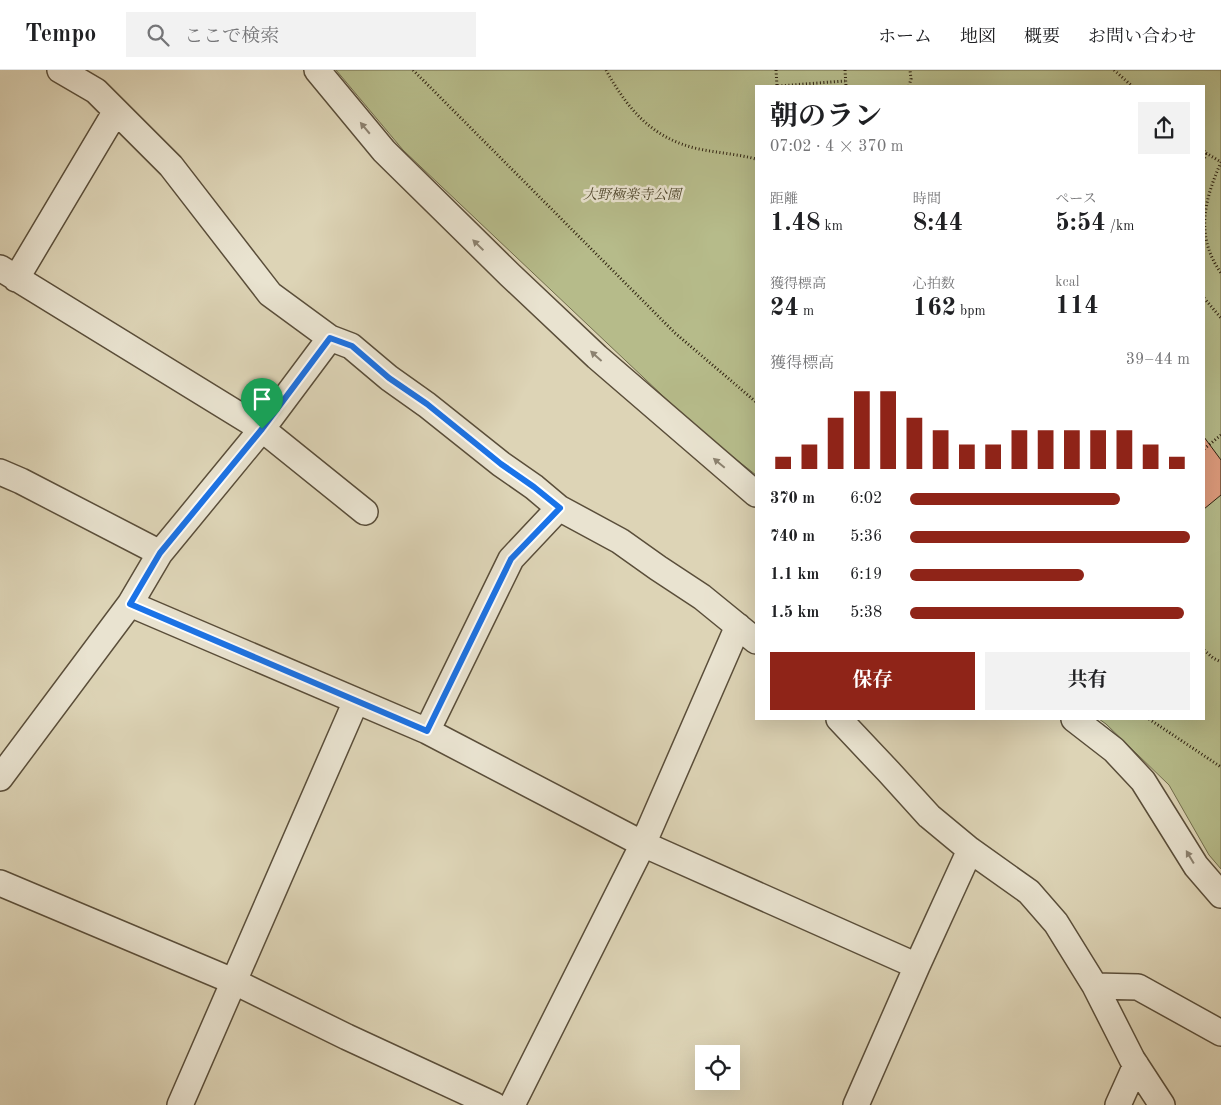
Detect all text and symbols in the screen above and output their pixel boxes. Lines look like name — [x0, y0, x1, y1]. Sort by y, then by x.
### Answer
search box — [126, 12, 476, 57]
icon: search — [144, 21, 172, 49]
text: Tempo — [25, 23, 96, 47]
text: ここで検索 — [184, 28, 279, 47]
text: ホーム — [878, 28, 932, 46]
text: 地図 — [960, 28, 996, 46]
text: 概要 — [1024, 28, 1060, 46]
text: お問い合わせ — [1088, 28, 1196, 46]
button: share — [1138, 102, 1190, 154]
text: 朝のラン — [770, 104, 882, 132]
one-way arrow — [359, 122, 370, 135]
text: 07:02 · 4 × 370 m — [770, 139, 903, 155]
park label: 大野極楽寺公園 — [583, 187, 683, 202]
text: 距離 — [770, 192, 798, 206]
text: 時間 — [913, 192, 941, 206]
text: ペース — [1055, 192, 1097, 206]
text: 1.48 — [770, 211, 821, 236]
text: 8:44 — [913, 211, 963, 236]
text: 5:54 — [1055, 211, 1106, 236]
text: km — [821, 219, 843, 233]
text: /km — [1106, 219, 1134, 233]
one-way arrow — [472, 239, 484, 251]
text: kcal — [1055, 275, 1079, 289]
text: 獲得標高 — [770, 277, 826, 291]
text: 心拍数 — [913, 277, 955, 291]
text: 114 — [1055, 294, 1099, 319]
text: 24 — [770, 296, 799, 321]
text: 162 — [913, 296, 956, 321]
text: m — [799, 304, 814, 318]
text: bpm — [956, 304, 986, 318]
one-way arrow — [591, 350, 603, 362]
text: 39–44 m — [1126, 352, 1190, 368]
text: 獲得標高 — [770, 356, 834, 372]
pin — [241, 378, 283, 429]
icon: arrive — [248, 385, 276, 413]
one-way arrow — [713, 457, 726, 468]
text: 370 m — [770, 491, 815, 507]
text: 6:02 — [850, 491, 882, 507]
text: 740 m — [770, 529, 815, 545]
text: 5:36 — [850, 529, 882, 545]
text: 1.1 km — [770, 567, 819, 583]
text: 6:19 — [850, 567, 882, 583]
text: 1.5 km — [770, 605, 819, 621]
text: 5:38 — [850, 605, 882, 621]
button: 保存 — [770, 652, 975, 710]
button: 共有 — [985, 652, 1190, 710]
one-way arrow — [1186, 850, 1195, 863]
map controls — [695, 1045, 740, 1090]
button: locate — [695, 1045, 740, 1090]

